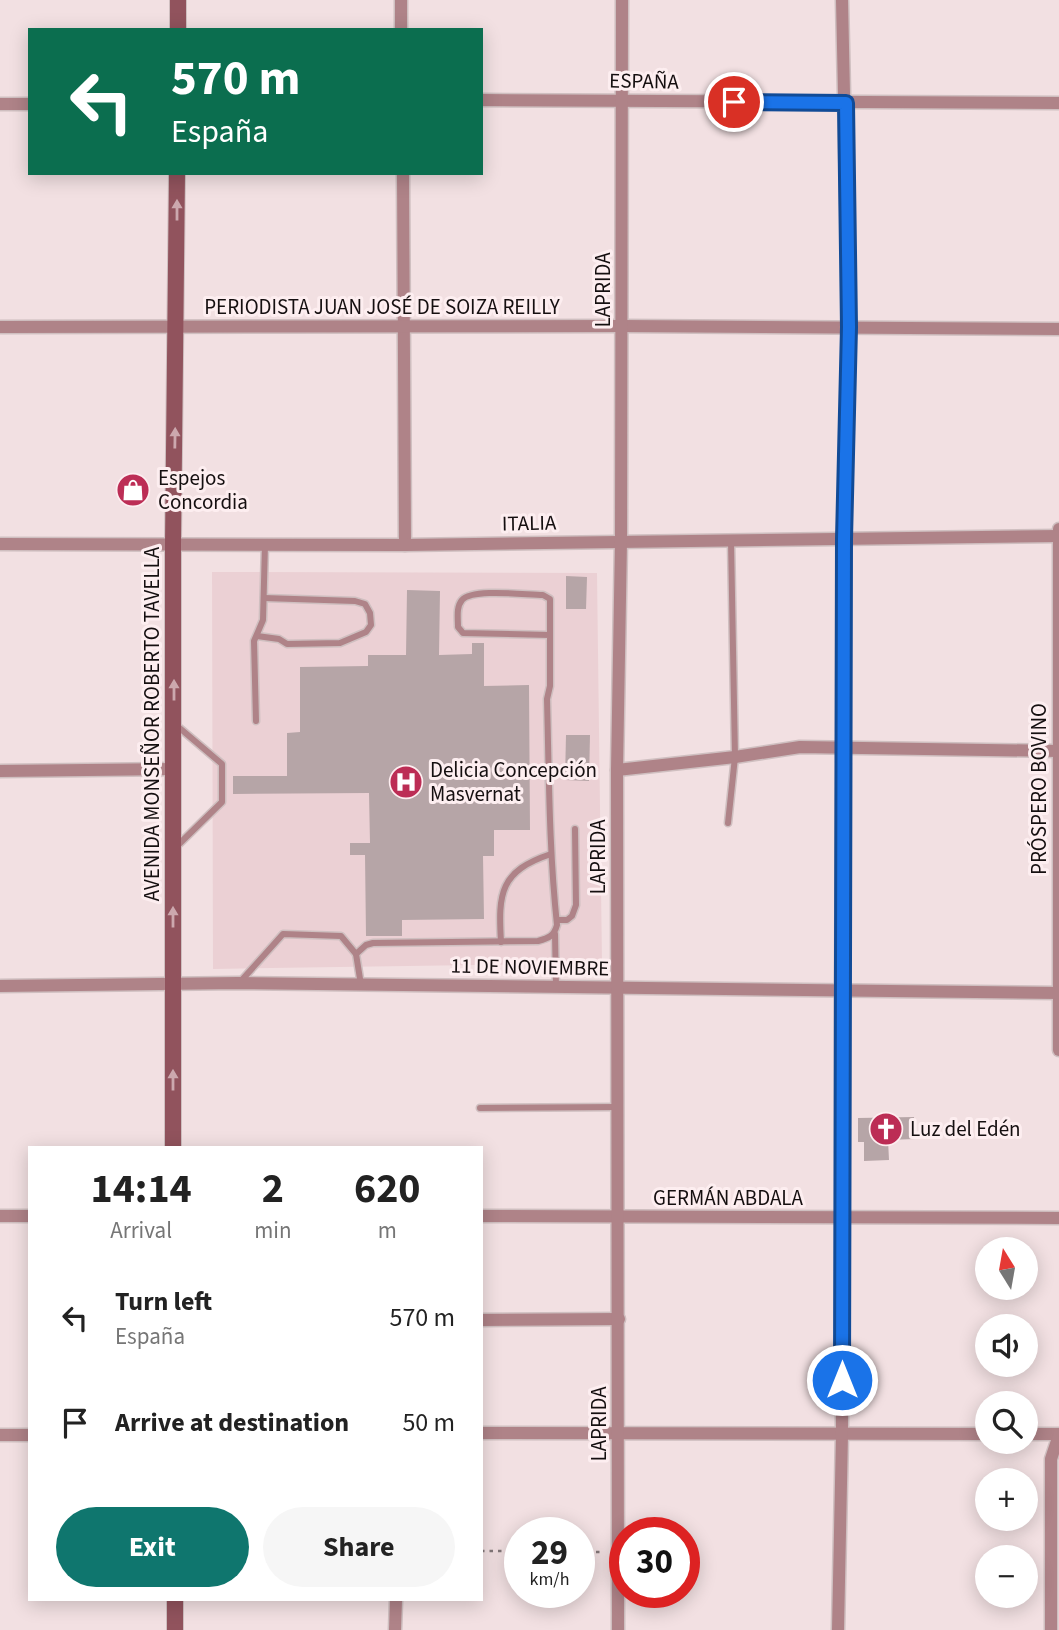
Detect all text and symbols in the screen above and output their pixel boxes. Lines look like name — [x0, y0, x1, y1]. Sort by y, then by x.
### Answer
text: 570 m — [171, 44, 300, 114]
icon: left — [56, 56, 147, 147]
street label: ESPAÑA — [609, 65, 680, 97]
pin — [704, 72, 764, 132]
icon: arrive — [715, 83, 753, 121]
text: España — [171, 109, 268, 155]
one-way arrow — [171, 199, 183, 221]
street label: LAPRIDA — [588, 252, 618, 328]
street label: PERIODISTA JUAN JOSÉ DE SOIZA REILLY — [204, 292, 561, 322]
one-way arrow — [169, 427, 181, 449]
place label: Espejos Concordia — [158, 463, 248, 517]
shop icon: Espejos Concordia — [114, 471, 152, 509]
street label: ITALIA — [502, 508, 557, 538]
street label: AVENIDA MONSEÑOR ROBERTO TAVELLA — [137, 546, 167, 901]
one-way arrow — [168, 679, 180, 701]
street label: PRÓSPERO BOVINO — [1024, 703, 1054, 875]
place label: Delicia Concepción Masvernat — [430, 755, 597, 809]
hospital icon: Delicia Concepción Masvernat — [387, 763, 425, 801]
street label: LAPRIDA — [583, 819, 613, 895]
one-way arrow — [167, 906, 179, 928]
street label: 11 DE NOVIEMBRE — [450, 951, 610, 983]
one-way arrow — [167, 1069, 179, 1091]
church icon: Luz del Edén — [867, 1110, 905, 1148]
place label: Luz del Edén — [910, 1114, 1021, 1144]
text: 14:14 — [90, 1159, 192, 1219]
text: 2 — [262, 1159, 284, 1219]
text: 620 — [354, 1159, 421, 1219]
street label: GERMÁN ABDALA — [653, 1183, 804, 1213]
text: Arrival — [110, 1214, 172, 1247]
text: min — [254, 1214, 292, 1247]
text: m — [378, 1214, 397, 1247]
north arrow — [975, 1237, 1038, 1300]
map controls — [975, 1237, 1038, 1608]
text: Turn left — [115, 1283, 212, 1320]
icon: left — [56, 1299, 94, 1337]
text: 570 m — [389, 1299, 455, 1336]
button: sound — [975, 1314, 1038, 1377]
text: España — [115, 1320, 185, 1353]
position arrow — [805, 1343, 879, 1417]
street label: LAPRIDA — [584, 1386, 614, 1462]
button: search — [975, 1391, 1038, 1454]
icon: arrive — [56, 1404, 94, 1442]
text: Arrive at destination — [115, 1404, 349, 1441]
text: 50 m — [402, 1404, 455, 1441]
button: + — [975, 1468, 1038, 1531]
button: Exit — [56, 1507, 249, 1587]
button: Share — [263, 1507, 455, 1587]
speed limit sign: 30 — [609, 1517, 700, 1608]
text: 29 — [531, 1528, 568, 1578]
button: − — [975, 1545, 1038, 1608]
text: km/h — [530, 1567, 569, 1592]

